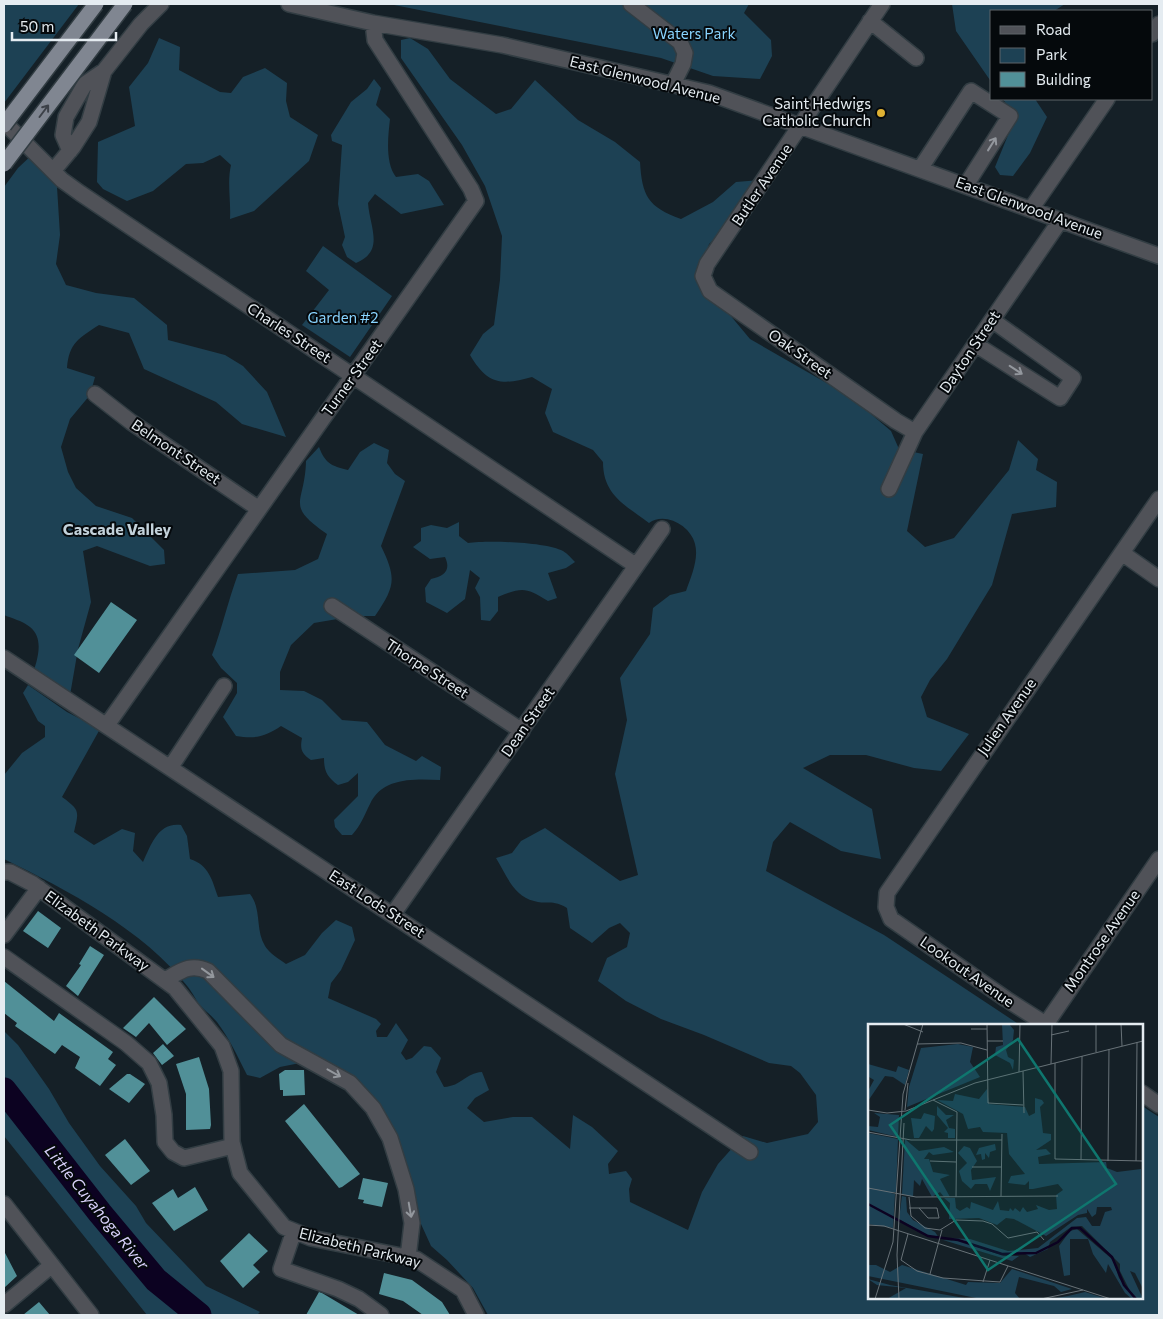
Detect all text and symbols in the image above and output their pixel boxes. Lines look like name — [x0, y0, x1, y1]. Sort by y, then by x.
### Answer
scale bar — [12, 10, 116, 42]
legend — [990, 10, 1153, 100]
text: 50 m — [20, 17, 54, 35]
text: Road — [1036, 20, 1071, 38]
park label: Waters Park — [652, 24, 736, 42]
text: Park — [1036, 45, 1067, 63]
street label: East Glenwood Avenue — [568, 52, 723, 107]
text: Building — [1036, 70, 1091, 88]
place label: Saint Hedwigs Catholic Church — [762, 94, 871, 129]
one-way arrow — [38, 105, 49, 118]
marker: Saint Hedwigs Catholic Church — [875, 107, 887, 119]
one-way arrow — [988, 138, 998, 152]
street label: Butler Avenue — [727, 140, 795, 229]
street label: East Glenwood Avenue — [953, 172, 1105, 242]
street label: Charles Street — [244, 298, 335, 366]
street label: Dayton Street — [935, 307, 1003, 396]
park label: Garden #2 — [307, 308, 379, 326]
street label: Oak Street — [765, 325, 836, 382]
street label: Turner Street — [317, 336, 385, 419]
one-way arrow — [1009, 366, 1023, 376]
street label: Belmont Street — [129, 415, 224, 488]
district label: Cascade Valley — [63, 519, 171, 538]
street label: Thorpe Street — [383, 635, 472, 702]
street label: Julien Avenue — [973, 674, 1039, 758]
street label: Dean Street — [497, 683, 558, 760]
street label: East Lods Street — [326, 865, 429, 941]
street label: Elizabeth Parkway — [42, 886, 154, 974]
street label: Montrose Avenue — [1059, 886, 1143, 995]
street label: Lookout Avenue — [917, 932, 1018, 1010]
one-way arrow — [201, 968, 215, 978]
inset map — [868, 1024, 1143, 1299]
one-way arrow — [326, 1068, 341, 1078]
water label: Little Cuyahoga River — [41, 1141, 154, 1273]
one-way arrow — [406, 1202, 416, 1218]
street label: Elizabeth Parkway — [297, 1223, 423, 1271]

